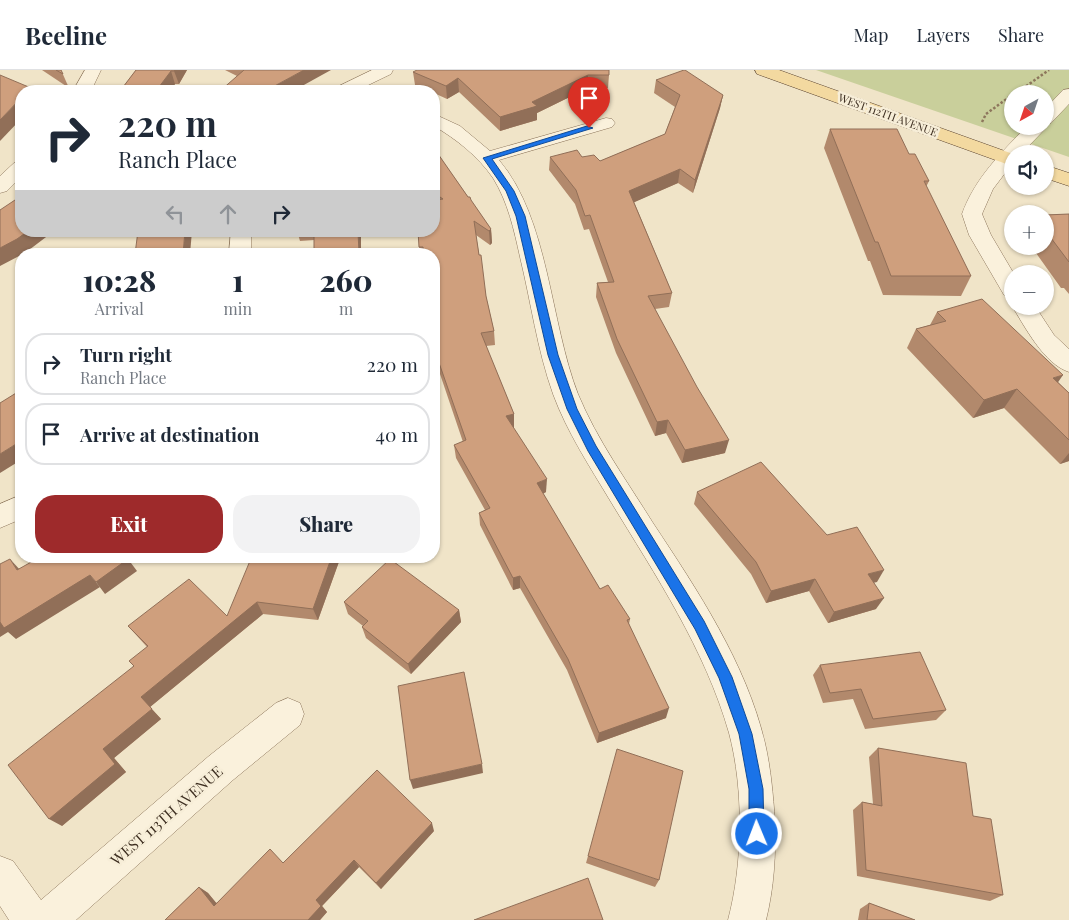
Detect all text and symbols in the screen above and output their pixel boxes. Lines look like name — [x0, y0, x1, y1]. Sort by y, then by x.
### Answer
text: Beeline — [25, 19, 107, 51]
text: Map — [853, 23, 888, 47]
text: Layers — [916, 23, 970, 47]
text: Share — [998, 23, 1044, 47]
pin — [568, 77, 610, 128]
icon: arrive — [575, 84, 603, 112]
north arrow — [1004, 85, 1054, 135]
map controls — [1004, 85, 1054, 315]
street label: WEST 112TH AVENUE — [835, 89, 940, 140]
text: 220 m — [118, 99, 217, 146]
icon: right — [35, 105, 100, 170]
text: Ranch Place — [118, 144, 237, 174]
button: sound — [1004, 145, 1054, 195]
icon: left — [161, 200, 189, 228]
icon: ahead — [214, 200, 242, 228]
icon: right — [267, 200, 295, 228]
button: + — [1004, 205, 1054, 255]
text: 10:28 — [82, 260, 156, 300]
text: 1 — [232, 260, 244, 300]
text: 260 — [319, 260, 373, 300]
button: − — [1004, 265, 1054, 315]
text: Arrival — [95, 298, 144, 319]
text: min — [224, 298, 252, 319]
text: m — [339, 298, 353, 319]
text: Turn right — [80, 341, 172, 367]
icon: right — [37, 350, 65, 378]
text: 220 m — [367, 351, 418, 377]
text: Ranch Place — [80, 367, 167, 388]
icon: arrive — [37, 420, 65, 448]
text: Arrive at destination — [80, 421, 260, 447]
text: 40 m — [376, 421, 418, 447]
button: Exit — [35, 495, 223, 553]
button: Share — [233, 495, 420, 553]
street label: WEST 113TH AVENUE — [105, 761, 227, 870]
position arrow — [730, 807, 782, 859]

